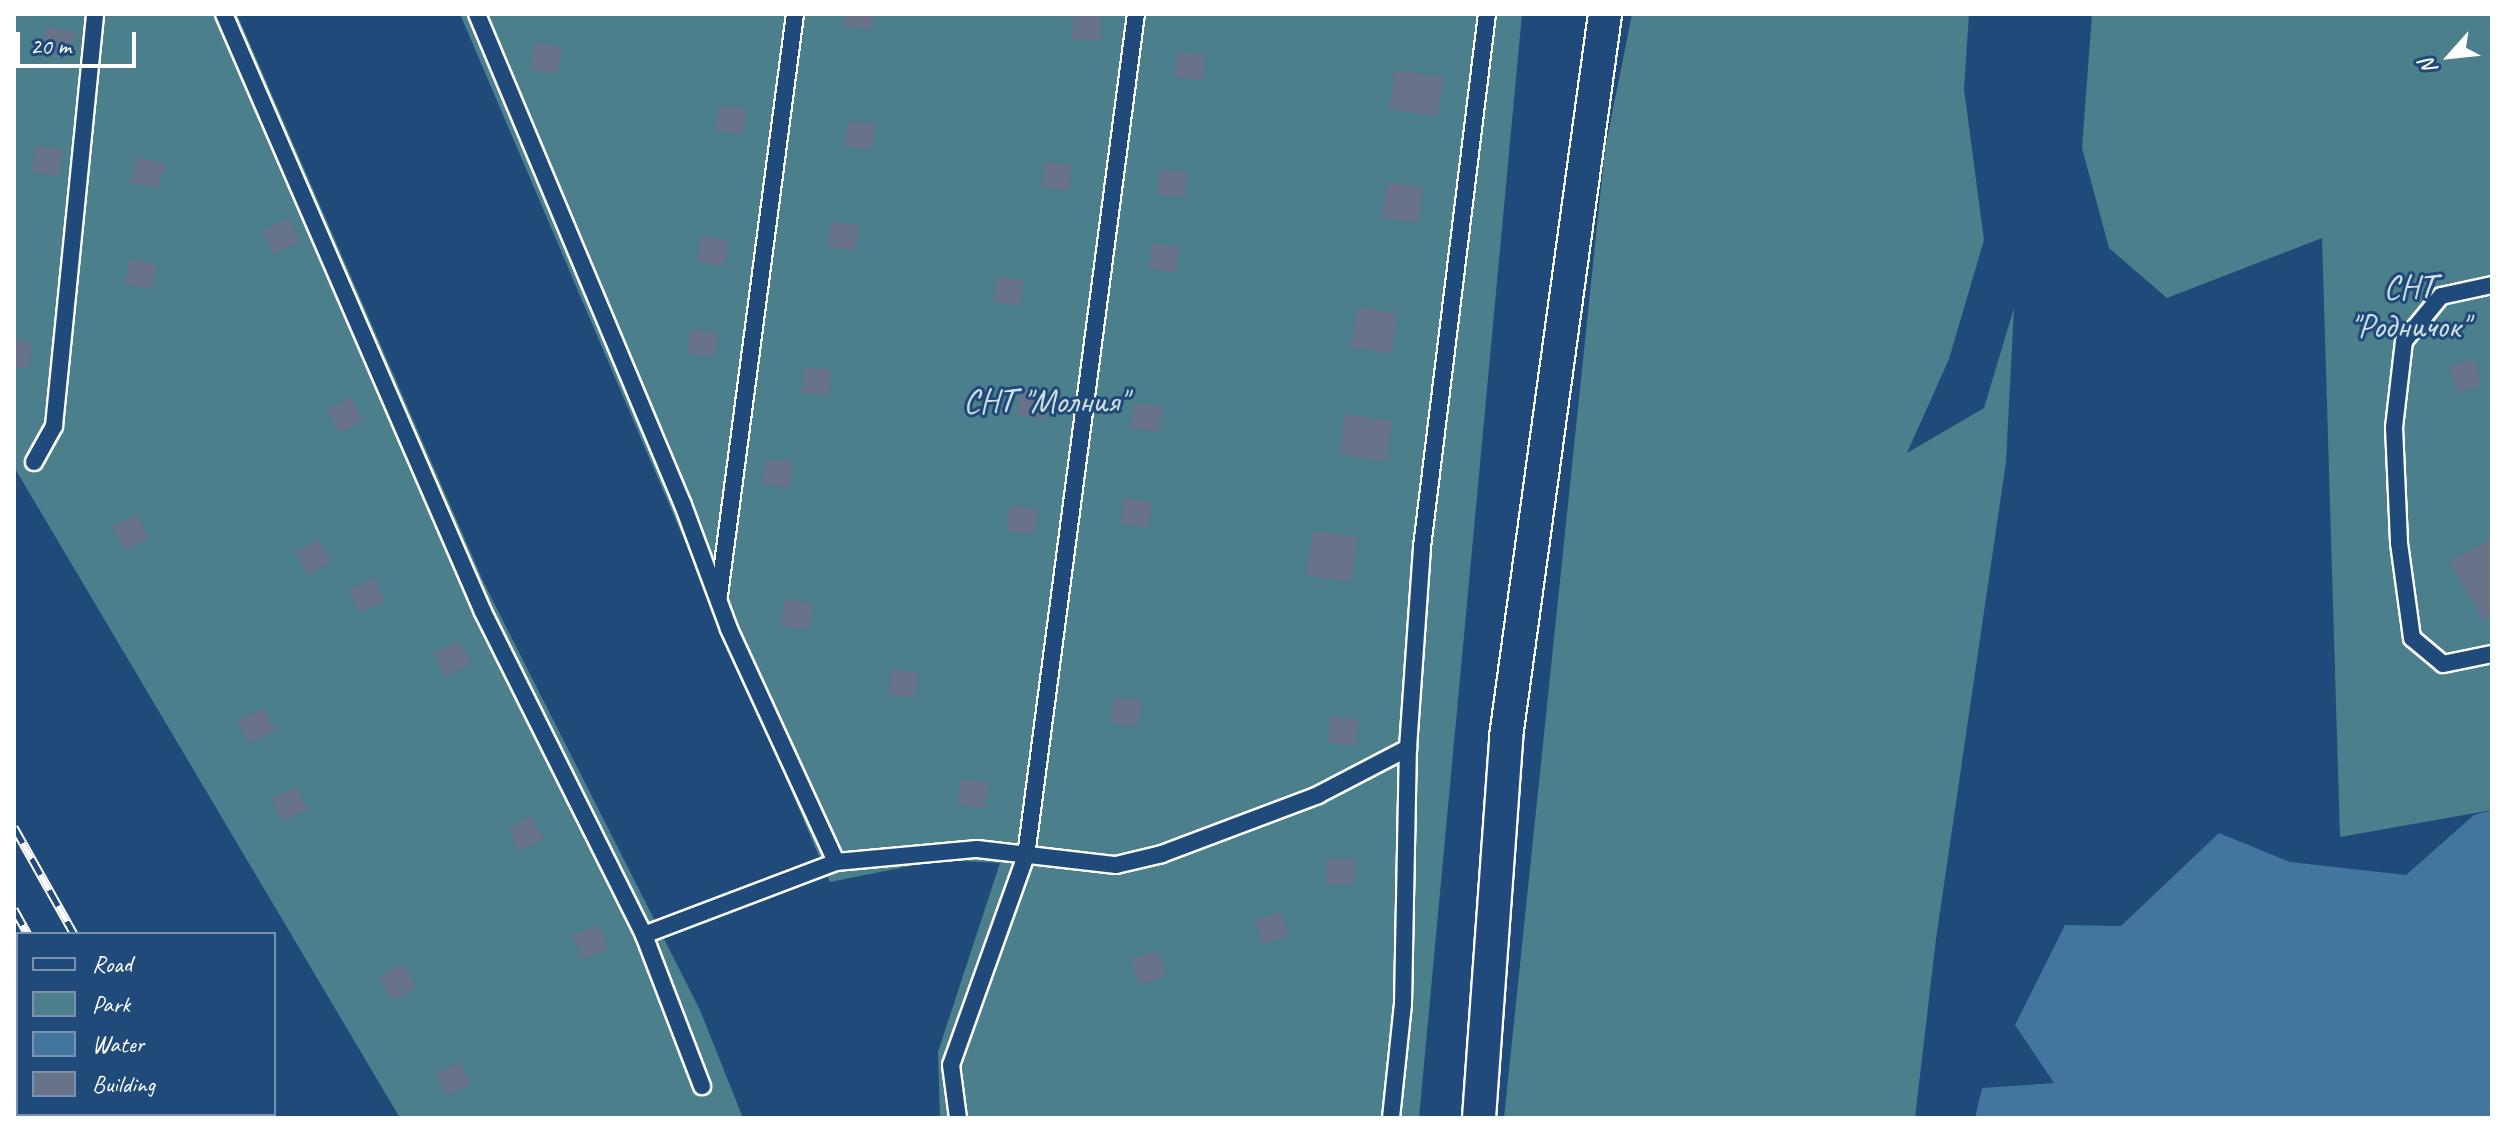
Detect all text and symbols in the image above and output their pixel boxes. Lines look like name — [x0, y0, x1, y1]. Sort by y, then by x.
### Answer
scale bar — [20, 16, 140, 66]
north arrow — [2410, 16, 2490, 96]
text: 20 m — [30, 31, 71, 61]
text: N — [2413, 54, 2444, 79]
park label: СНТ "Родничок" — [2350, 266, 2468, 346]
park label: СНТ "Молния" — [963, 381, 1127, 421]
legend — [16, 932, 276, 1116]
text: Road — [92, 949, 132, 979]
text: Park — [92, 989, 130, 1019]
text: Water — [92, 1029, 144, 1059]
text: Building — [92, 1069, 155, 1099]

